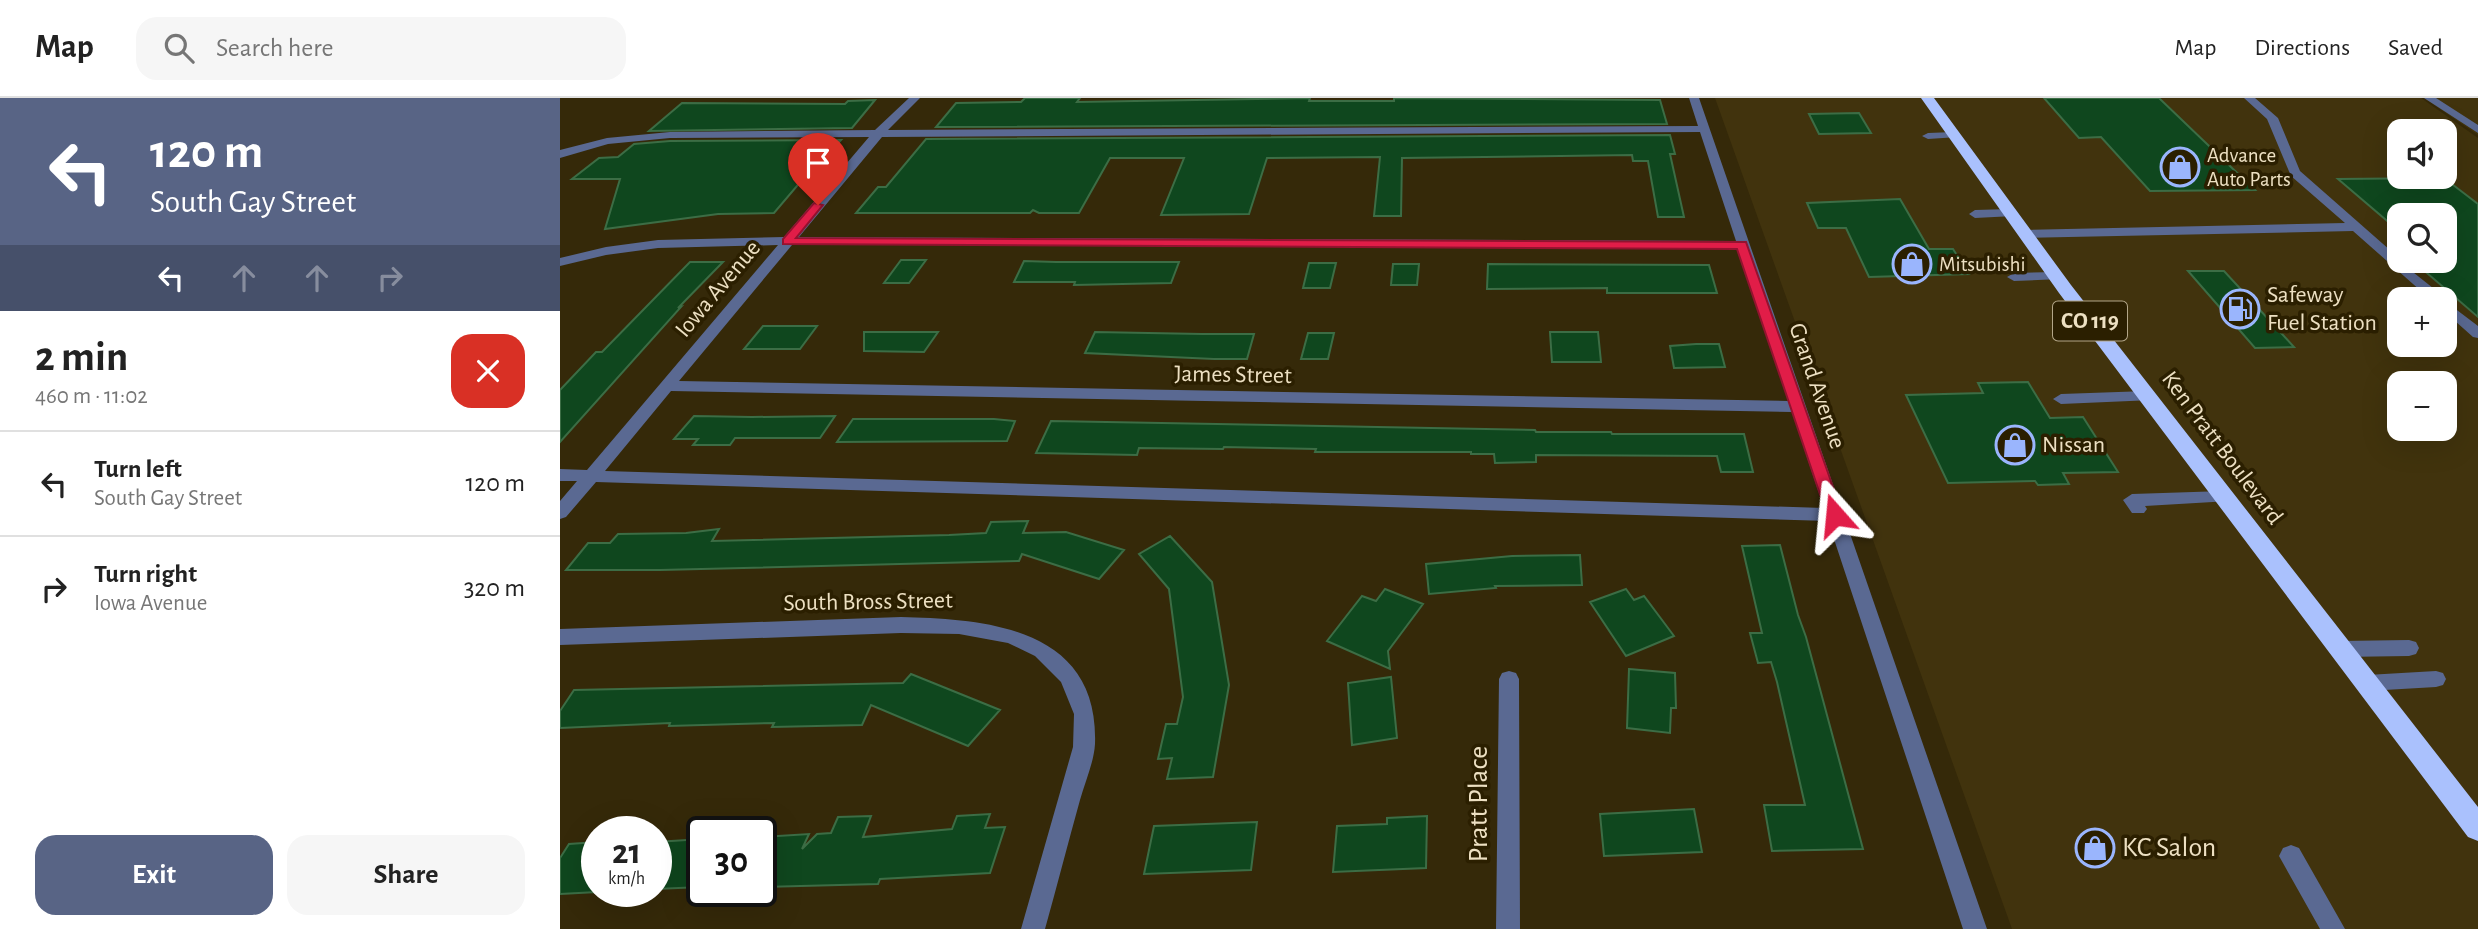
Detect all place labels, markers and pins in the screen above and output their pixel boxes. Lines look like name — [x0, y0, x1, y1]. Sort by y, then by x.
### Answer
pin — [788, 133, 848, 205]
place label: Advance Auto Parts — [2207, 145, 2291, 190]
shop icon: Advance Auto Parts — [2159, 146, 2201, 188]
shop icon: Mitsubishi — [1891, 243, 1933, 285]
place label: Mitsubishi — [1939, 254, 2025, 275]
place label: Safeway Fuel Station — [2267, 283, 2377, 335]
fuel station icon: Safeway Fuel Station — [2219, 288, 2261, 330]
shop icon: Nissan — [1994, 424, 2036, 466]
place label: Nissan — [2042, 433, 2105, 457]
shop icon: KC Salon — [2074, 827, 2116, 869]
place label: KC Salon — [2122, 834, 2216, 862]

